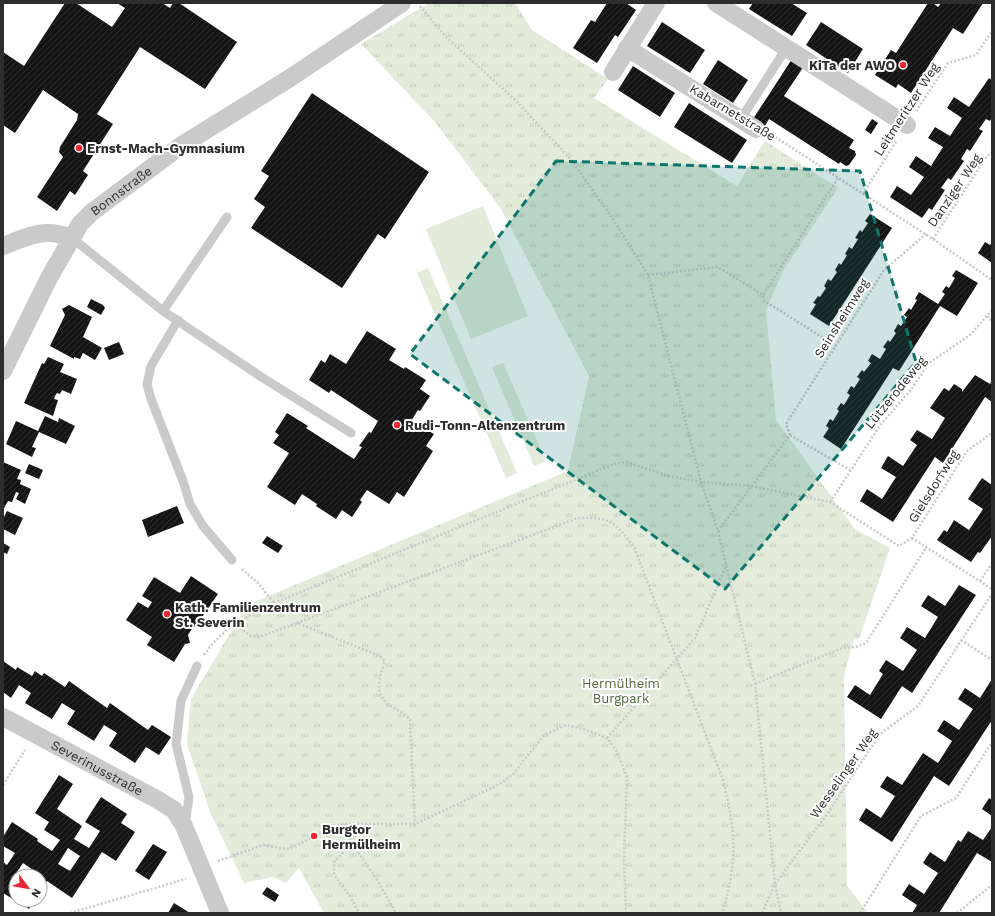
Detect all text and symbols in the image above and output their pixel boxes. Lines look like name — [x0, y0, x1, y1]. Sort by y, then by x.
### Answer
place label: KiTa der AWO — [809, 58, 895, 73]
street label: Leitmeritzer Weg — [871, 60, 942, 159]
marker: KiTa der AWO — [898, 60, 908, 70]
street label: Kabarnetstraße — [687, 81, 778, 144]
place label: Ernst-Mach-Gymnasium — [87, 141, 245, 156]
marker: Ernst-Mach-Gymnasium — [74, 143, 84, 153]
street label: Danziger Weg — [924, 151, 984, 230]
street label: Bonnstraße — [88, 163, 155, 219]
street label: Seinsheimweg — [811, 276, 872, 361]
street label: Lützerodeweg — [862, 353, 929, 432]
place label: Rudi-Tonn-Altenzentrum — [405, 418, 565, 433]
marker: Rudi-Tonn-Altenzentrum — [392, 420, 402, 430]
street label: Gielsdorfweg — [905, 447, 962, 525]
place label: Kath. Familienzentrum St. Severin — [175, 600, 321, 630]
marker: Kath. Familienzentrum St. Severin — [162, 609, 172, 619]
park label: Hermülheim Burgpark — [582, 676, 660, 706]
street label: Wesselinger Weg — [807, 725, 880, 821]
street label: Severinusstraße — [49, 737, 146, 799]
place label: Burgtor Hermülheim — [322, 822, 401, 852]
marker: Burgtor Hermülheim — [309, 831, 319, 841]
north arrow — [8, 868, 48, 908]
text: N — [28, 886, 44, 900]

